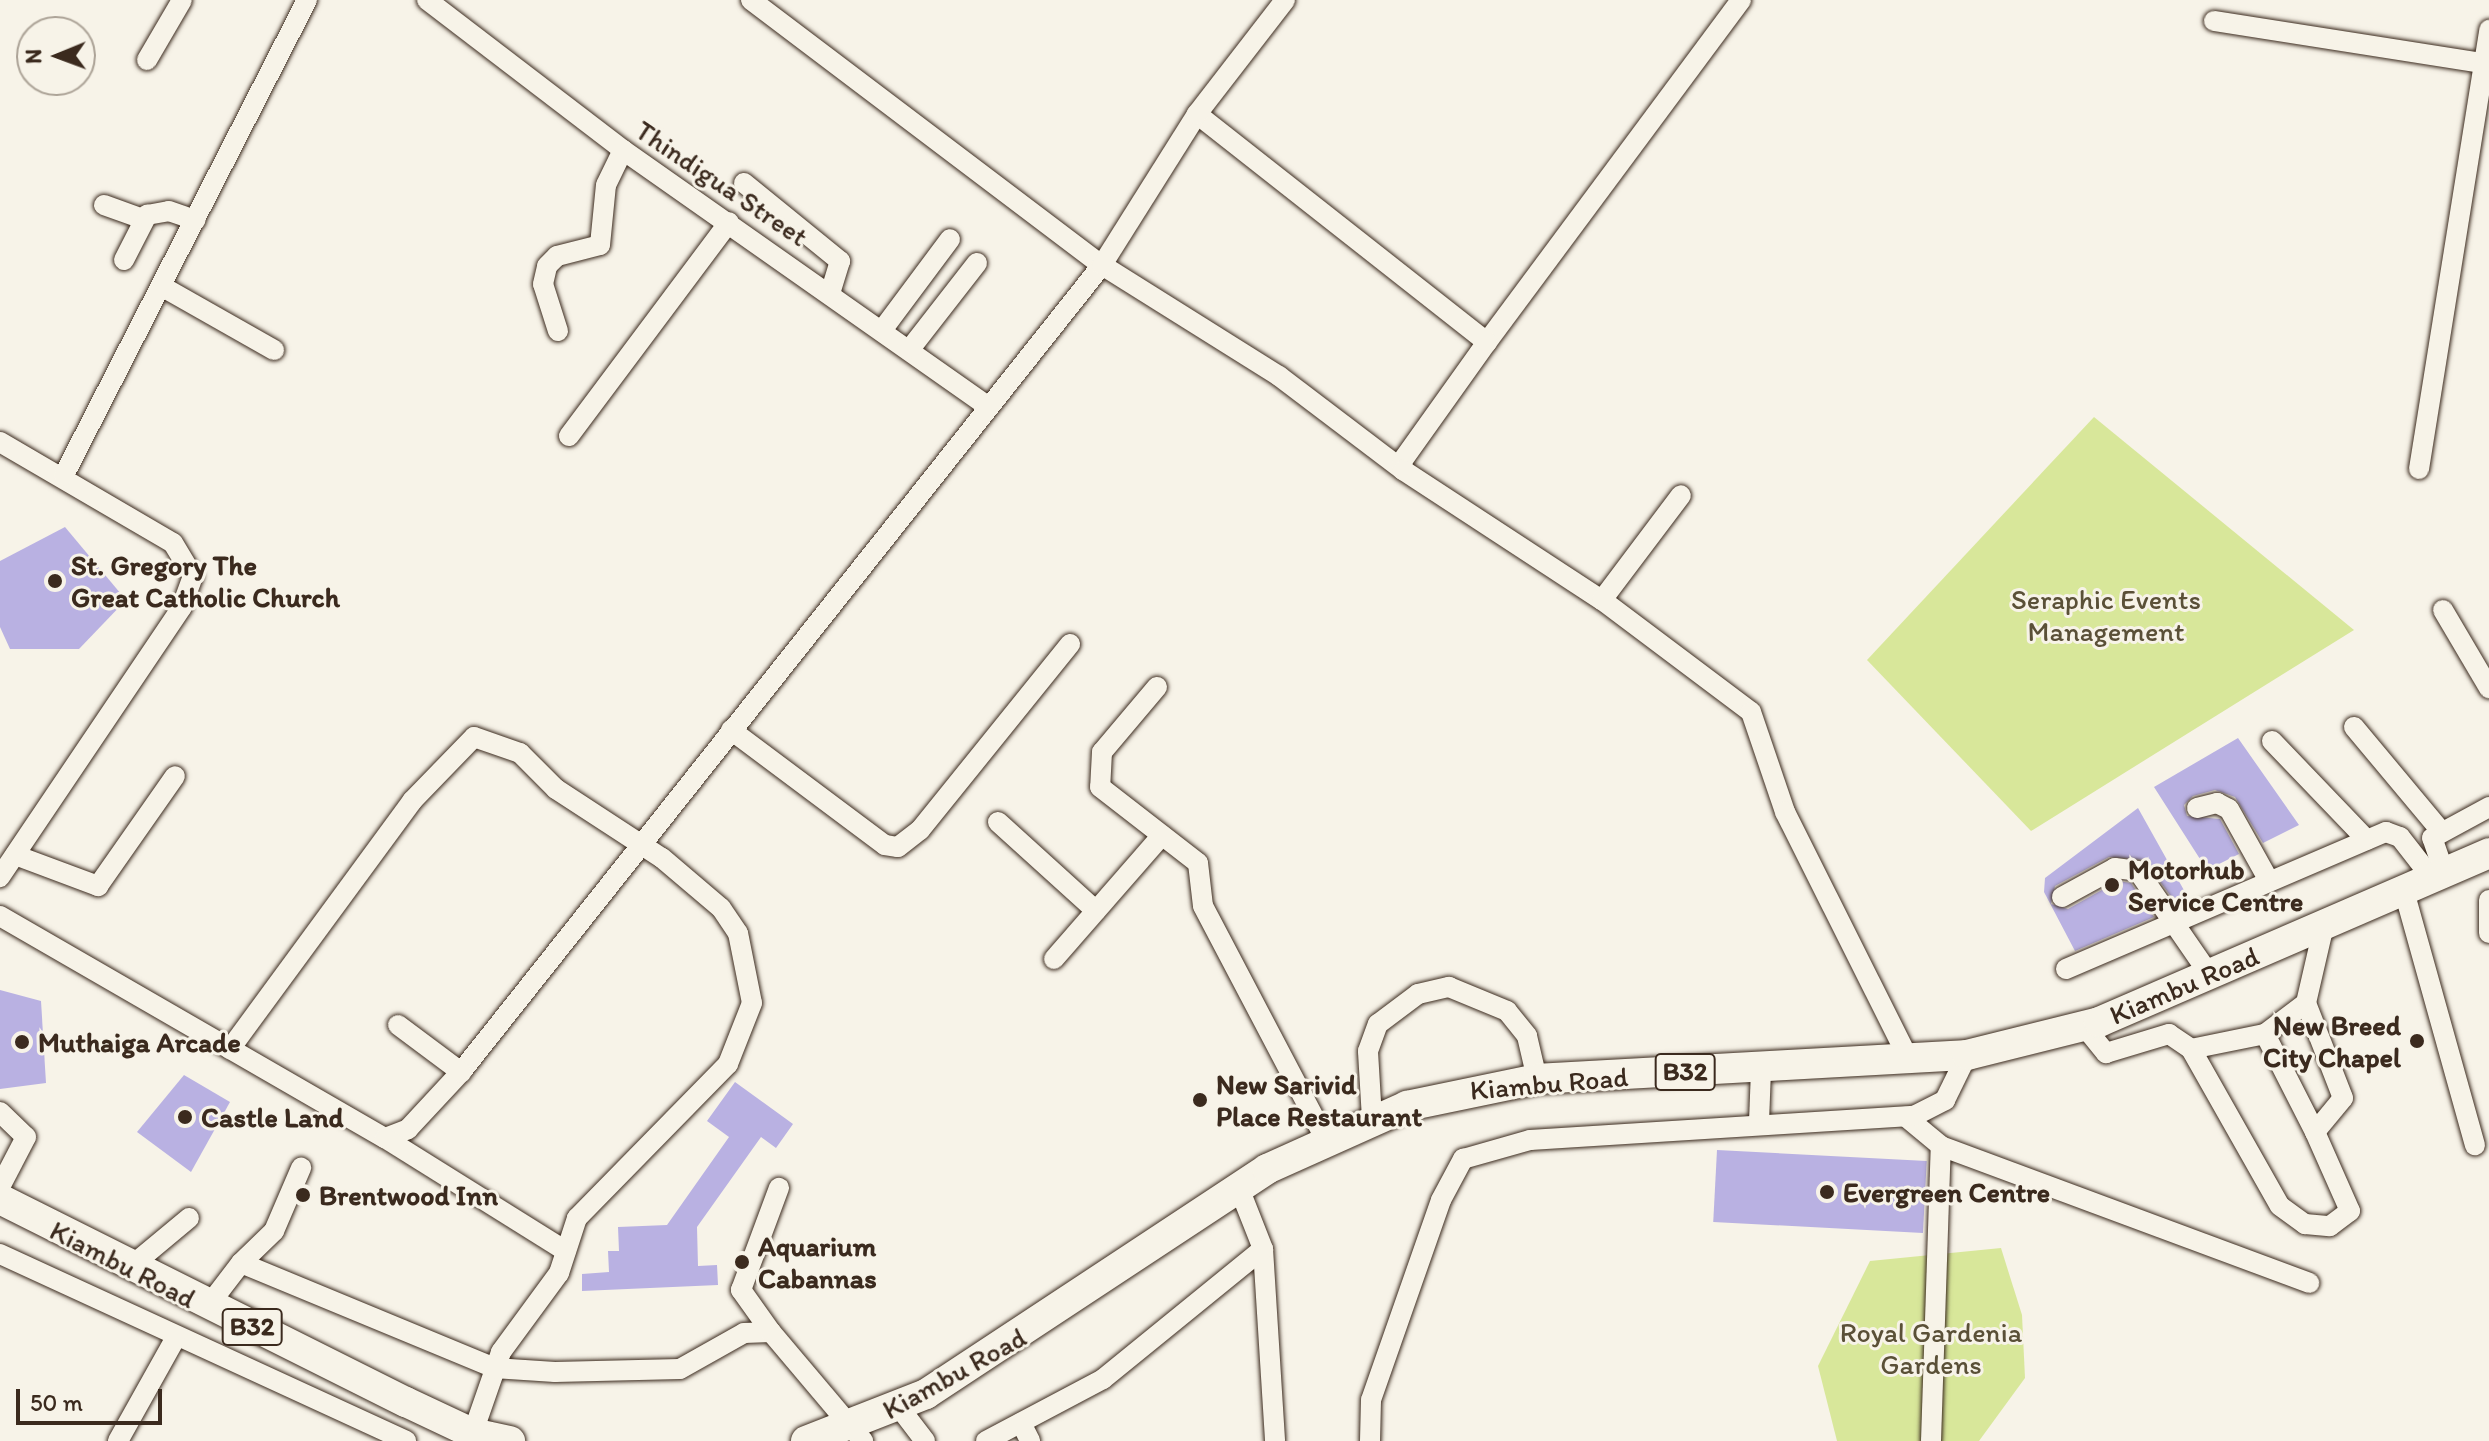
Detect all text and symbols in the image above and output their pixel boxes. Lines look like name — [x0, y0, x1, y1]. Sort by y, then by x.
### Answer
north arrow — [16, 16, 96, 96]
text: N — [20, 49, 47, 64]
street label: Thindigua Street — [630, 113, 814, 253]
place label: St. Gregory The Great Catholic Church — [71, 548, 339, 614]
marker: St. Gregory The Great Catholic Church — [46, 572, 64, 590]
park label: Seraphic Events Management — [2012, 582, 2200, 648]
place label: Motorhub Service Centre — [2128, 852, 2303, 918]
marker: Motorhub Service Centre — [2103, 876, 2121, 894]
street label: Kiambu Road — [2104, 938, 2264, 1032]
place label: New Breed City Chapel — [2263, 1008, 2401, 1074]
place label: Muthaiga Arcade — [38, 1025, 241, 1059]
marker: New Breed City Chapel — [2408, 1032, 2426, 1050]
marker: Muthaiga Arcade — [13, 1033, 31, 1051]
road number: B32 — [1653, 1050, 1717, 1094]
street label: Kiambu Road — [1468, 1059, 1630, 1107]
place label: New Sarivid Place Restaurant — [1216, 1067, 1421, 1133]
marker: New Sarivid Place Restaurant — [1191, 1091, 1209, 1109]
place label: Castle Land — [201, 1100, 344, 1134]
marker: Castle Land — [176, 1108, 194, 1126]
place label: Evergreen Centre — [1843, 1175, 2051, 1209]
place label: Brentwood Inn — [319, 1178, 497, 1212]
marker: Evergreen Centre — [1818, 1183, 1836, 1201]
marker: Brentwood Inn — [294, 1186, 312, 1204]
street label: Kiambu Road — [44, 1213, 202, 1315]
place label: Aquarium Cabannas — [758, 1229, 877, 1295]
marker: Aquarium Cabannas — [733, 1253, 751, 1271]
road number: B32 — [220, 1305, 284, 1349]
park label: Royal Gardenia Gardens — [1839, 1315, 2023, 1381]
street label: Kiambu Road — [876, 1320, 1032, 1426]
scale bar — [20, 1373, 166, 1423]
text: 50 m — [30, 1388, 83, 1417]

